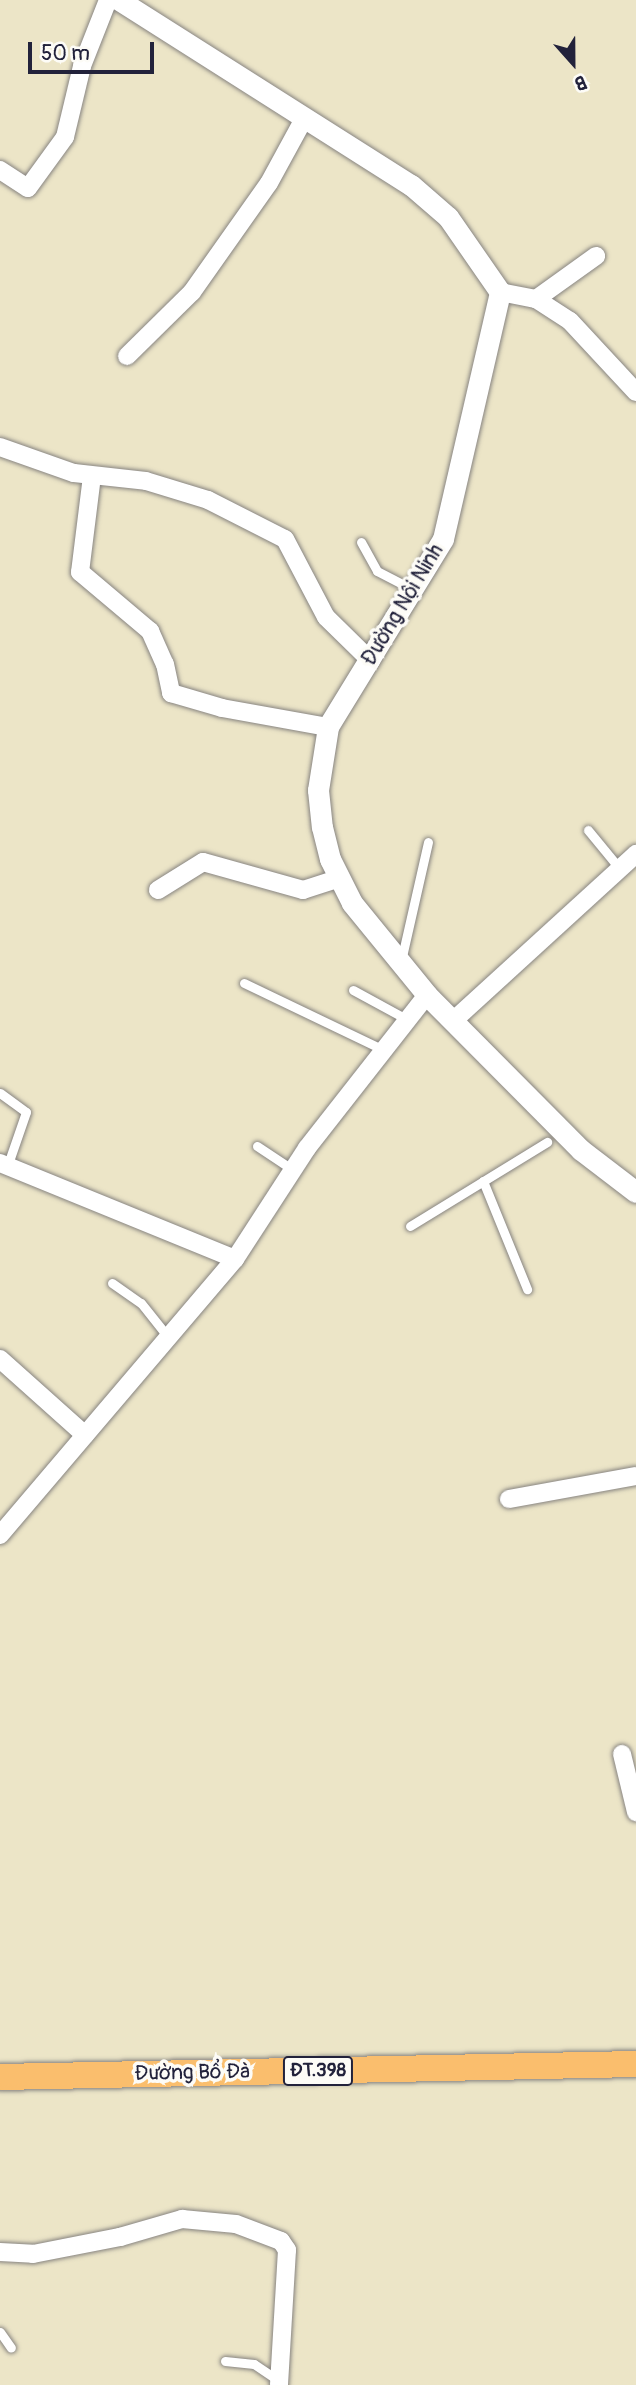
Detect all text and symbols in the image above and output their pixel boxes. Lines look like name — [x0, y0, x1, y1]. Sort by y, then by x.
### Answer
scale bar — [32, 28, 158, 72]
north arrow — [538, 28, 608, 98]
text: 50 m — [41, 40, 90, 67]
text: B — [571, 69, 590, 96]
street label: Đường Nội Ninh — [357, 540, 449, 670]
road number: ĐT.398 — [281, 2056, 355, 2086]
street label: Đường Bổ Đà — [134, 2059, 250, 2087]

